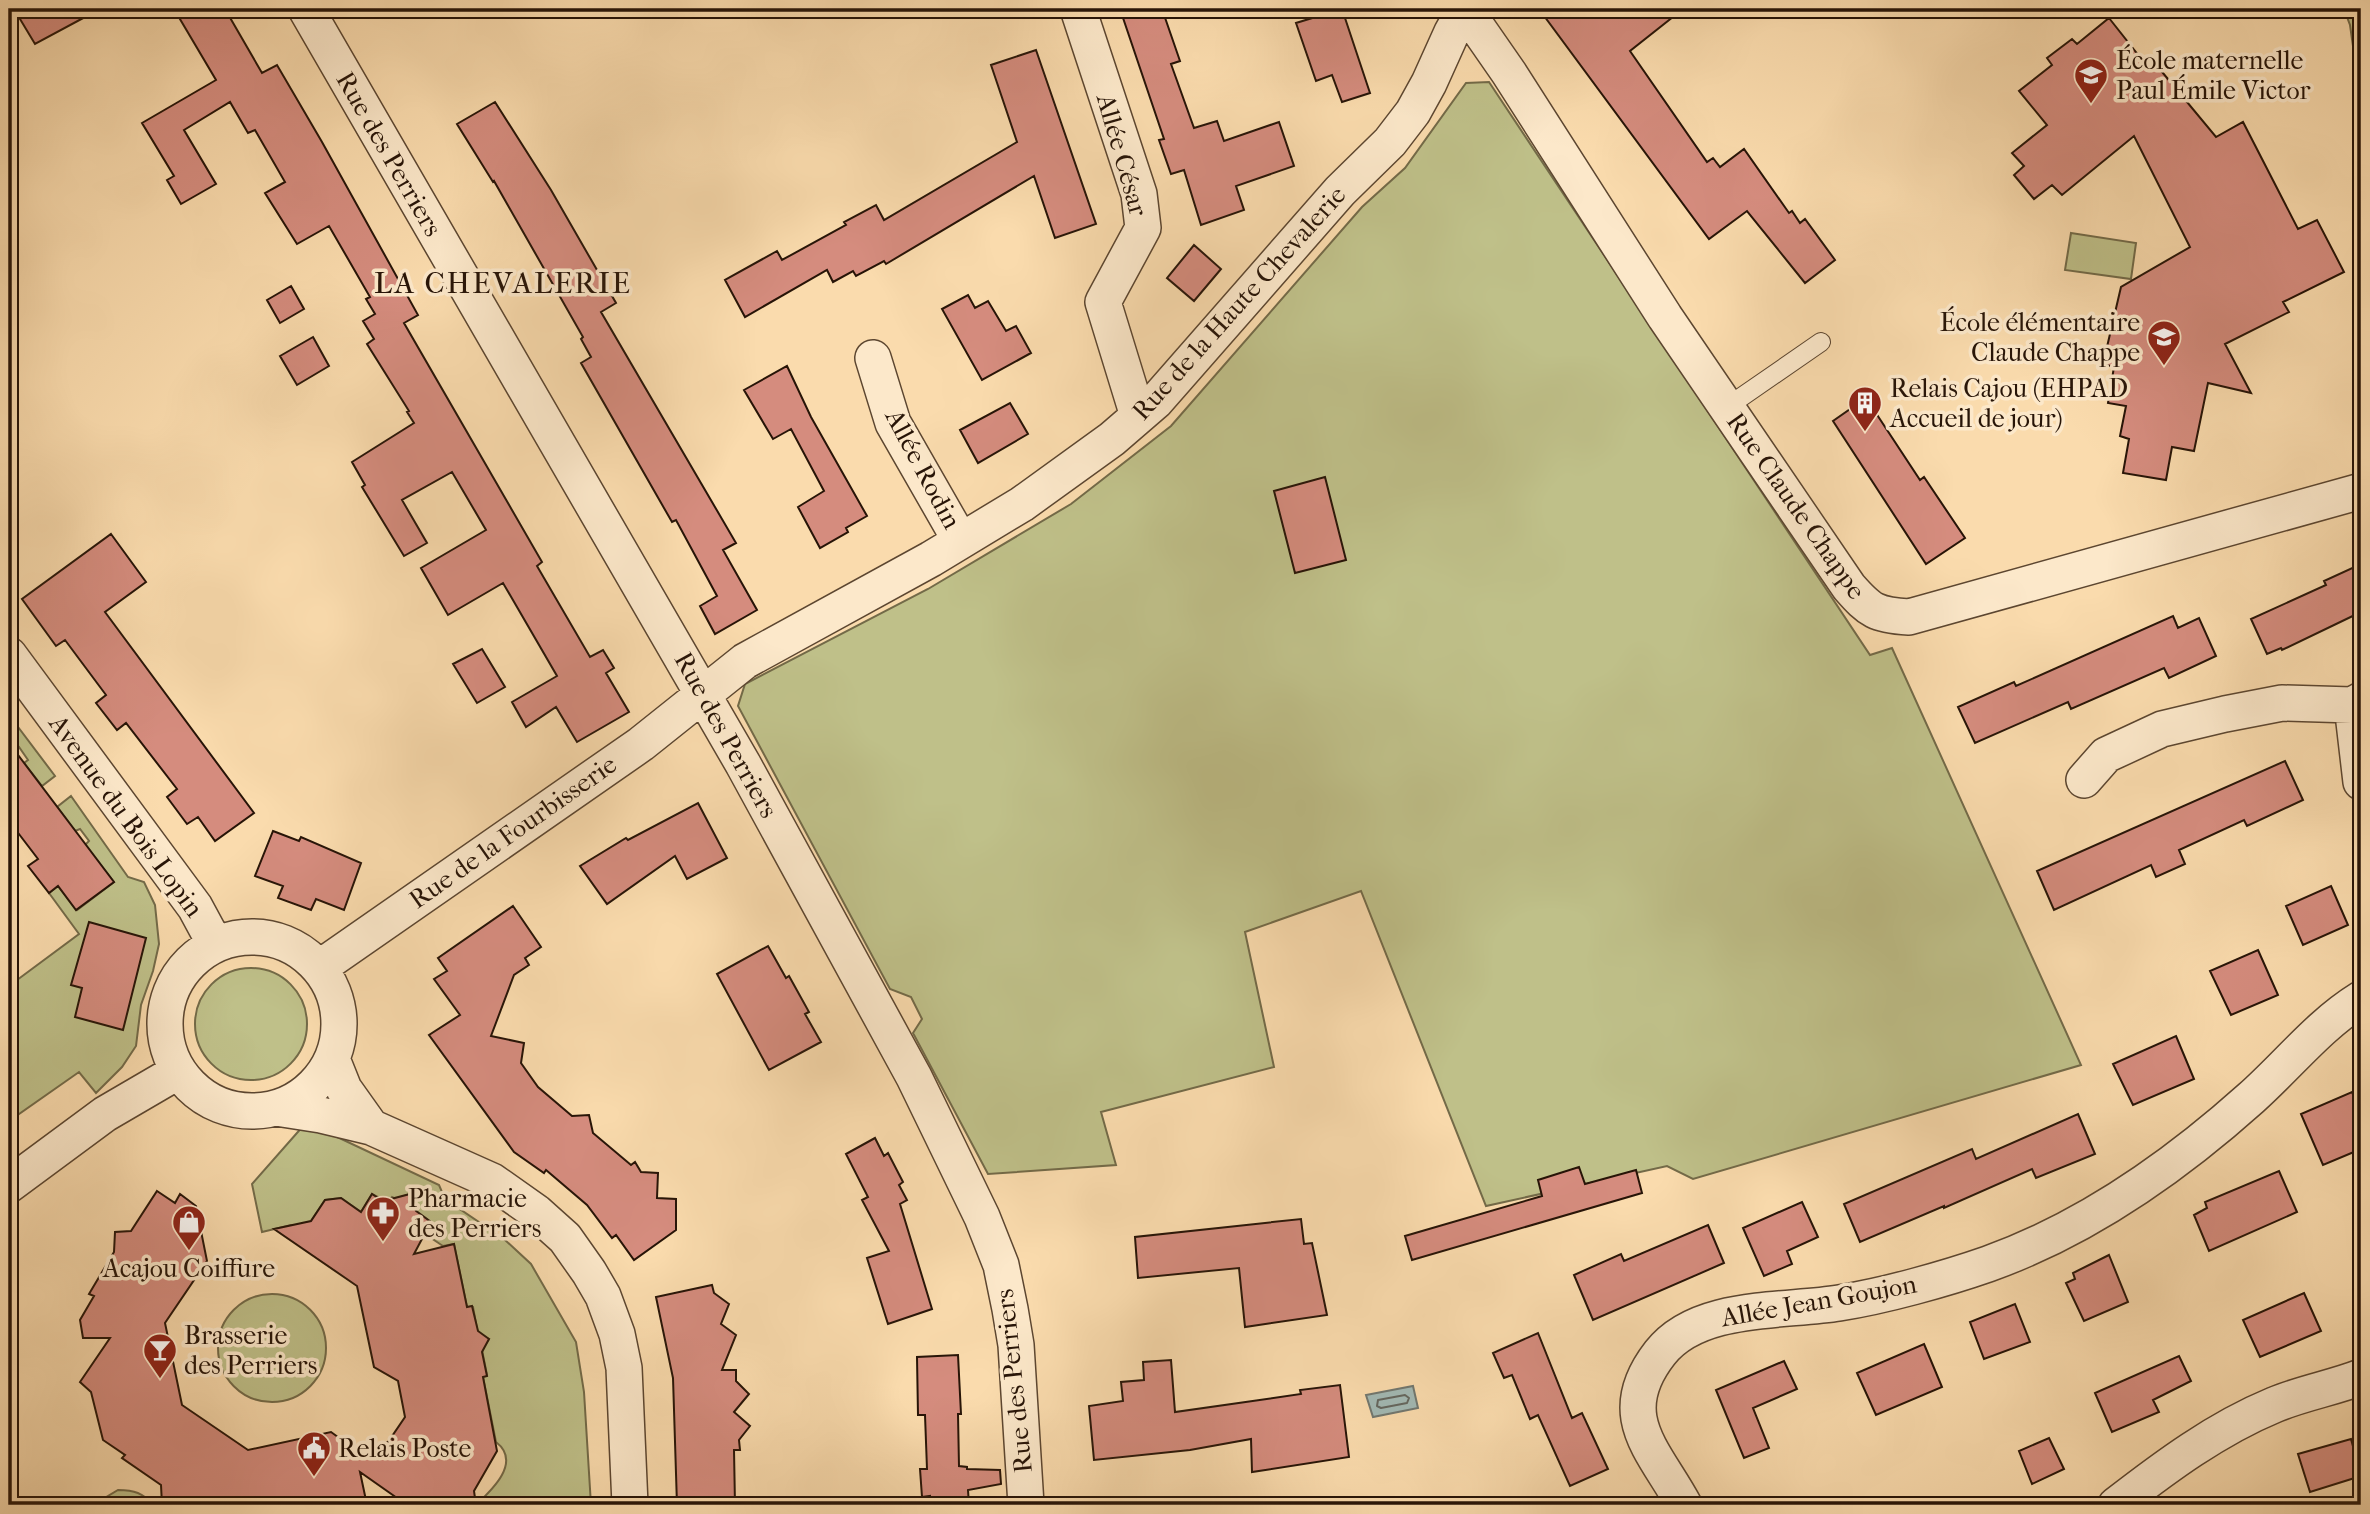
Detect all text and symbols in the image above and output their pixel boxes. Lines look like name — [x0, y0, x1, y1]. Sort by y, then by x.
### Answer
place label: École maternelle Paul Émile Victor — [2116, 44, 2311, 106]
school or university icon: École maternelle Paul Émile Victor — [2072, 56, 2110, 105]
street label: Rue des Perriers — [329, 66, 449, 242]
street label: Allée César — [1090, 89, 1154, 220]
street label: Rue de la Haute Chevalerie — [1126, 179, 1352, 426]
district label: LA CHEVALERIE — [374, 266, 632, 301]
place label: École élémentaire Claude Chappe — [1940, 306, 2140, 368]
school or university icon: École élémentaire Claude Chappe — [2145, 318, 2183, 367]
place label: Relais Cajou (EHPAD Accueil de jour) — [1889, 373, 2128, 434]
building icon: Relais Cajou (EHPAD Accueil de jour) — [1846, 384, 1884, 433]
street label: Allée Rodin — [878, 403, 967, 534]
street label: Rue Claude Chappe — [1720, 407, 1872, 605]
street label: Rue des Perriers — [668, 647, 784, 823]
street label: Avenue du Bois Lopin — [42, 708, 210, 923]
street label: Rue de la Fourbisserie — [403, 749, 623, 915]
place label: Pharmacie des Perriers — [408, 1183, 541, 1244]
pharmacy icon: Pharmacie des Perriers — [364, 1194, 402, 1243]
shop icon: Acajou Coiffure — [170, 1203, 208, 1252]
place label: Acajou Coiffure — [102, 1253, 275, 1284]
street label: Allée Jean Goujon — [1718, 1269, 1919, 1334]
street label: Rue des Perriers — [989, 1288, 1039, 1474]
place label: Brasserie des Perriers — [184, 1320, 317, 1381]
bar icon: Brasserie des Perriers — [141, 1331, 179, 1380]
public building icon: Relais Poste — [295, 1429, 333, 1478]
place label: Relais Poste — [338, 1433, 472, 1464]

